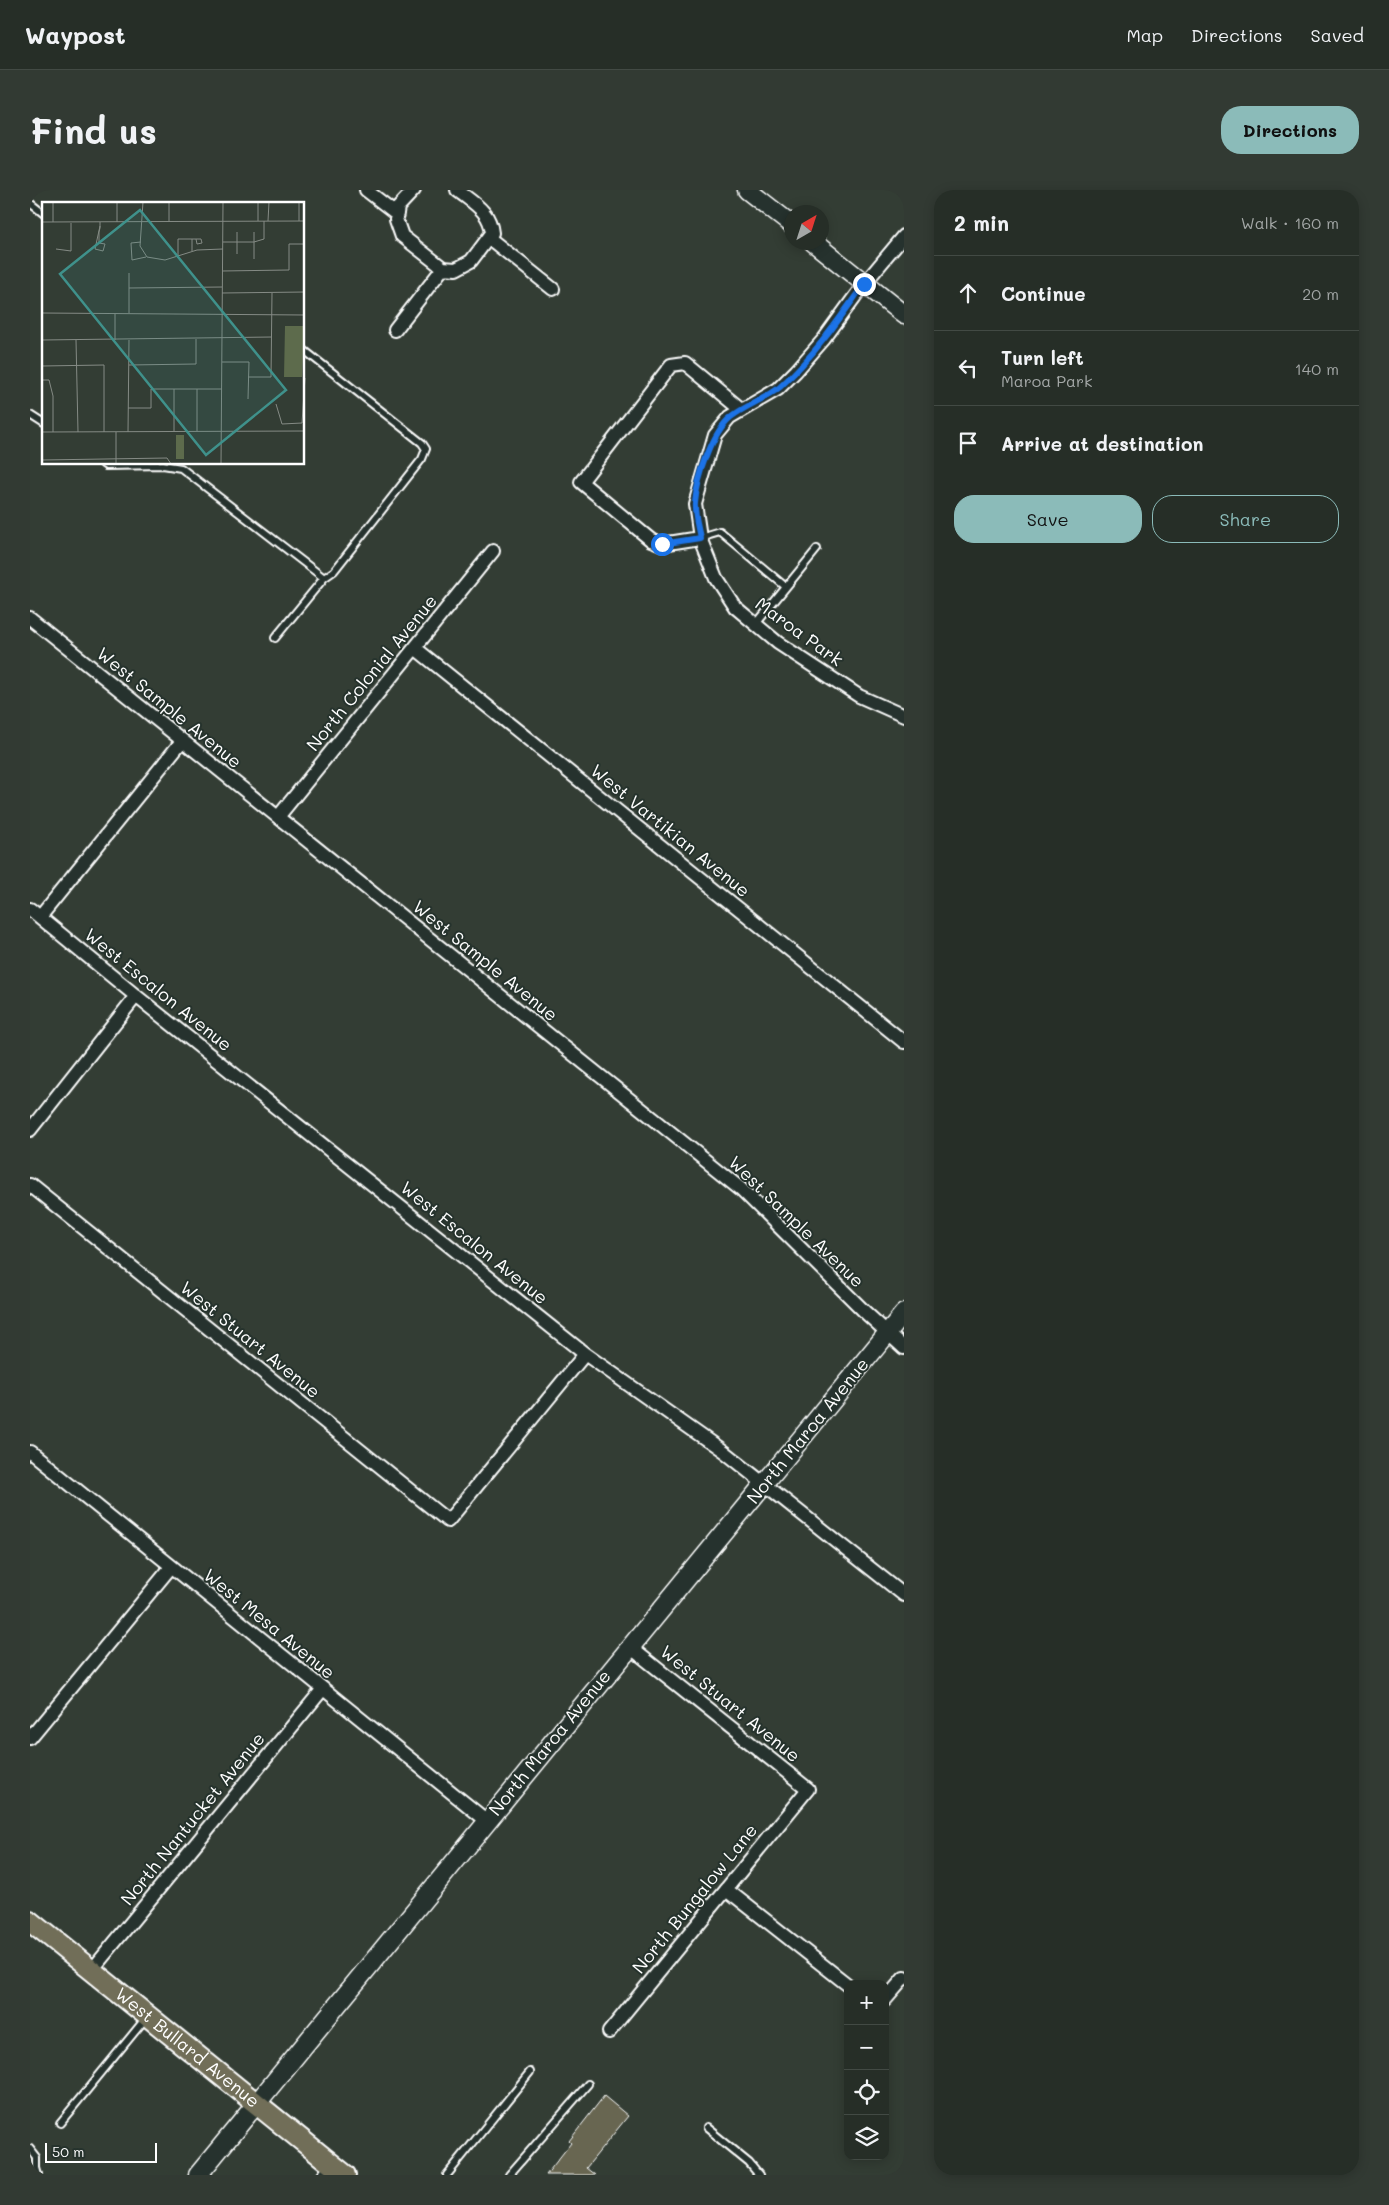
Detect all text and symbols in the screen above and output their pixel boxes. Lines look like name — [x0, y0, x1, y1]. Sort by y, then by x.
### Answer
text: Waypost — [25, 19, 126, 50]
text: Map — [1126, 23, 1163, 47]
text: Directions — [1191, 23, 1283, 47]
text: Saved — [1311, 23, 1364, 47]
button: Directions — [1221, 106, 1359, 154]
text: Find us — [30, 107, 157, 153]
inset map — [42, 202, 305, 465]
north arrow — [784, 205, 829, 250]
text: 2 min — [954, 209, 1009, 236]
text: Walk · 160 m — [1241, 212, 1339, 233]
route end — [853, 273, 876, 296]
icon: ahead — [954, 279, 982, 307]
text: Continue — [1001, 281, 1086, 306]
text: 20 m — [1302, 283, 1339, 304]
text: Turn left — [1001, 345, 1084, 370]
icon: left — [954, 354, 982, 382]
text: 140 m — [1295, 358, 1339, 379]
text: Maroa Park — [1001, 370, 1093, 391]
icon: arrive — [954, 429, 982, 457]
text: Arrive at destination — [1001, 431, 1204, 456]
button: Save — [954, 495, 1142, 543]
button: Share — [1152, 495, 1339, 543]
route start — [651, 533, 674, 556]
street label: North Colonial Avenue — [301, 589, 442, 756]
street label: Maroa Park — [751, 591, 848, 671]
street label: West Sample Avenue — [92, 641, 247, 773]
street label: West Vartikian Avenue — [586, 758, 755, 902]
street label: West Sample Avenue — [408, 894, 563, 1026]
street label: West Escalon Avenue — [80, 922, 237, 1056]
street label: West Sample Avenue — [724, 1150, 870, 1292]
street label: West Escalon Avenue — [396, 1175, 553, 1309]
street label: West Stuart Avenue — [176, 1275, 326, 1403]
street label: North Maroa Avenue — [741, 1352, 874, 1508]
street label: West Mesa Avenue — [199, 1563, 340, 1684]
street label: West Stuart Avenue — [656, 1639, 806, 1767]
street label: North Maroa Avenue — [483, 1664, 616, 1820]
street label: North Nantucket Avenue — [115, 1727, 270, 1910]
street label: North Bungalow Lane — [626, 1818, 762, 1978]
map controls — [844, 1980, 889, 2160]
button: + — [844, 1980, 889, 2025]
street label: West Bullard Avenue — [111, 1981, 265, 2113]
button: − — [844, 2025, 889, 2070]
button: locate — [844, 2070, 889, 2115]
button: layers — [844, 2115, 889, 2160]
scale bar — [45, 2140, 158, 2163]
text: 50 m — [52, 2142, 84, 2161]

